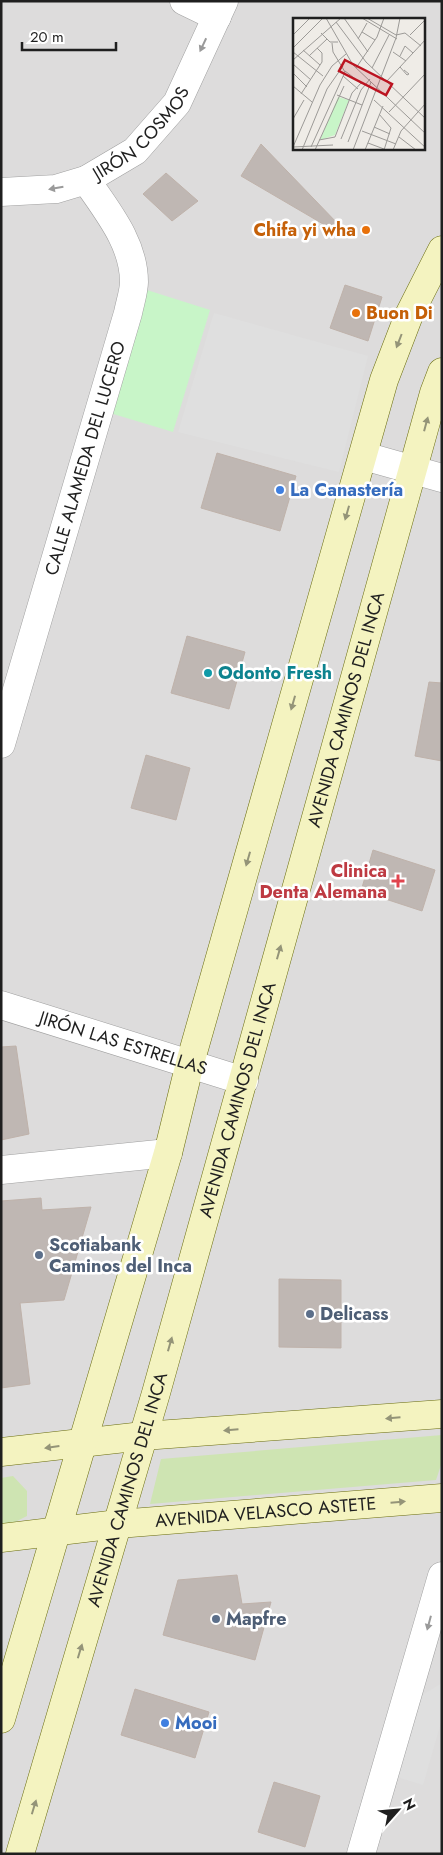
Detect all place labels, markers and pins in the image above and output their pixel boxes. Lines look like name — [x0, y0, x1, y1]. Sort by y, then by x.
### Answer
place label: Chifa yi wha — [253, 217, 356, 243]
marker: Chifa yi wha — [360, 224, 372, 236]
place label: Buon Di — [366, 300, 433, 326]
marker: Buon Di — [350, 307, 362, 319]
place label: La Canastería — [290, 477, 403, 503]
marker: La Canastería — [274, 484, 286, 496]
place label: Odonto Fresh — [218, 660, 332, 686]
marker: Odonto Fresh — [202, 667, 214, 679]
place label: Clinica Denta Alemana — [259, 858, 387, 905]
marker: Clinica Denta Alemana — [391, 874, 405, 888]
place label: Scotiabank Caminos del Inca — [49, 1232, 192, 1279]
marker: Scotiabank Caminos del Inca — [33, 1249, 45, 1261]
place label: Delicass — [320, 1301, 388, 1327]
marker: Delicass — [304, 1308, 316, 1320]
place label: Mapfre — [226, 1606, 286, 1632]
marker: Mapfre — [210, 1613, 222, 1625]
place label: Mooi — [175, 1710, 217, 1736]
marker: Mooi — [159, 1717, 171, 1729]

